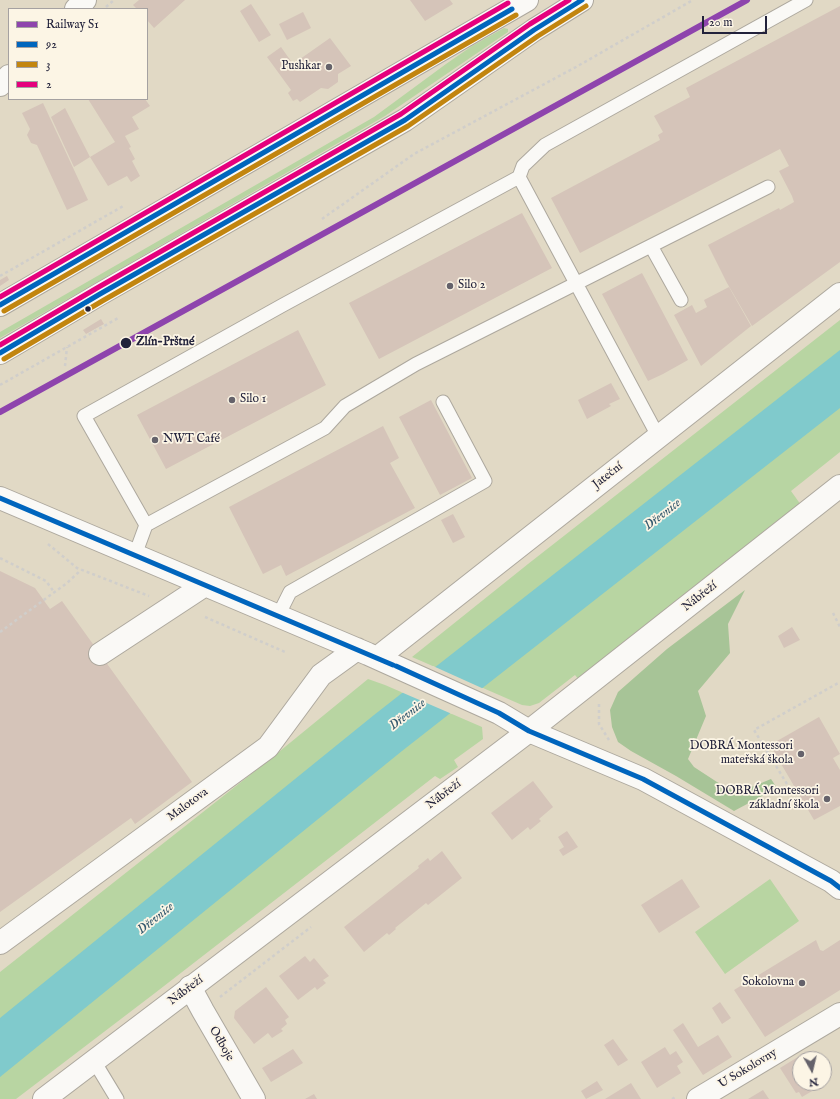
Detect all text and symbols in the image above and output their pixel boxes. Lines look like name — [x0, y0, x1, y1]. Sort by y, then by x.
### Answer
legend — [8, 8, 148, 100]
scale bar — [704, 8, 769, 34]
text: 20 m — [709, 15, 732, 30]
text: Railway S1 — [46, 17, 99, 32]
text: 92 — [46, 37, 57, 52]
text: 3 — [46, 57, 50, 72]
place label: Pushkar — [281, 60, 321, 74]
marker: Pushkar — [324, 62, 334, 72]
text: 2 — [46, 77, 52, 92]
place label: Silo 2 — [458, 279, 485, 293]
marker: Silo 2 — [445, 281, 455, 291]
unlabelled marker — [83, 304, 93, 314]
marker: Zlín-Prštné — [119, 336, 133, 350]
place label: Zlín-Prštné — [136, 336, 194, 350]
place label: Silo 1 — [240, 393, 266, 407]
marker: Silo 1 — [227, 395, 237, 405]
place label: NWT Café — [163, 433, 220, 447]
marker: NWT Café — [150, 435, 160, 445]
street label: Jateční — [590, 460, 626, 492]
water label: Dřevnice — [642, 496, 684, 534]
street label: Nábřeží — [680, 579, 720, 615]
water label: Dřevnice — [387, 696, 429, 734]
place label: DOBRÁ Montessori mateřská škola — [690, 740, 793, 768]
marker: DOBRÁ Montessori mateřská škola — [796, 749, 806, 759]
street label: Nábřeží — [424, 777, 464, 813]
street label: Malotova — [165, 785, 211, 825]
place label: DOBRÁ Montessori základní škola — [716, 785, 819, 813]
marker: DOBRÁ Montessori základní škola — [822, 794, 832, 804]
water label: Dřevnice — [135, 900, 177, 938]
street label: Nábřeží — [166, 973, 206, 1009]
place label: Sokolovna — [742, 976, 794, 990]
marker: Sokolovna — [797, 978, 807, 988]
street label: Odboje — [205, 1024, 237, 1064]
street label: U Sokolovny — [716, 1046, 780, 1092]
north arrow — [792, 1051, 832, 1091]
text: N — [808, 1074, 819, 1089]

